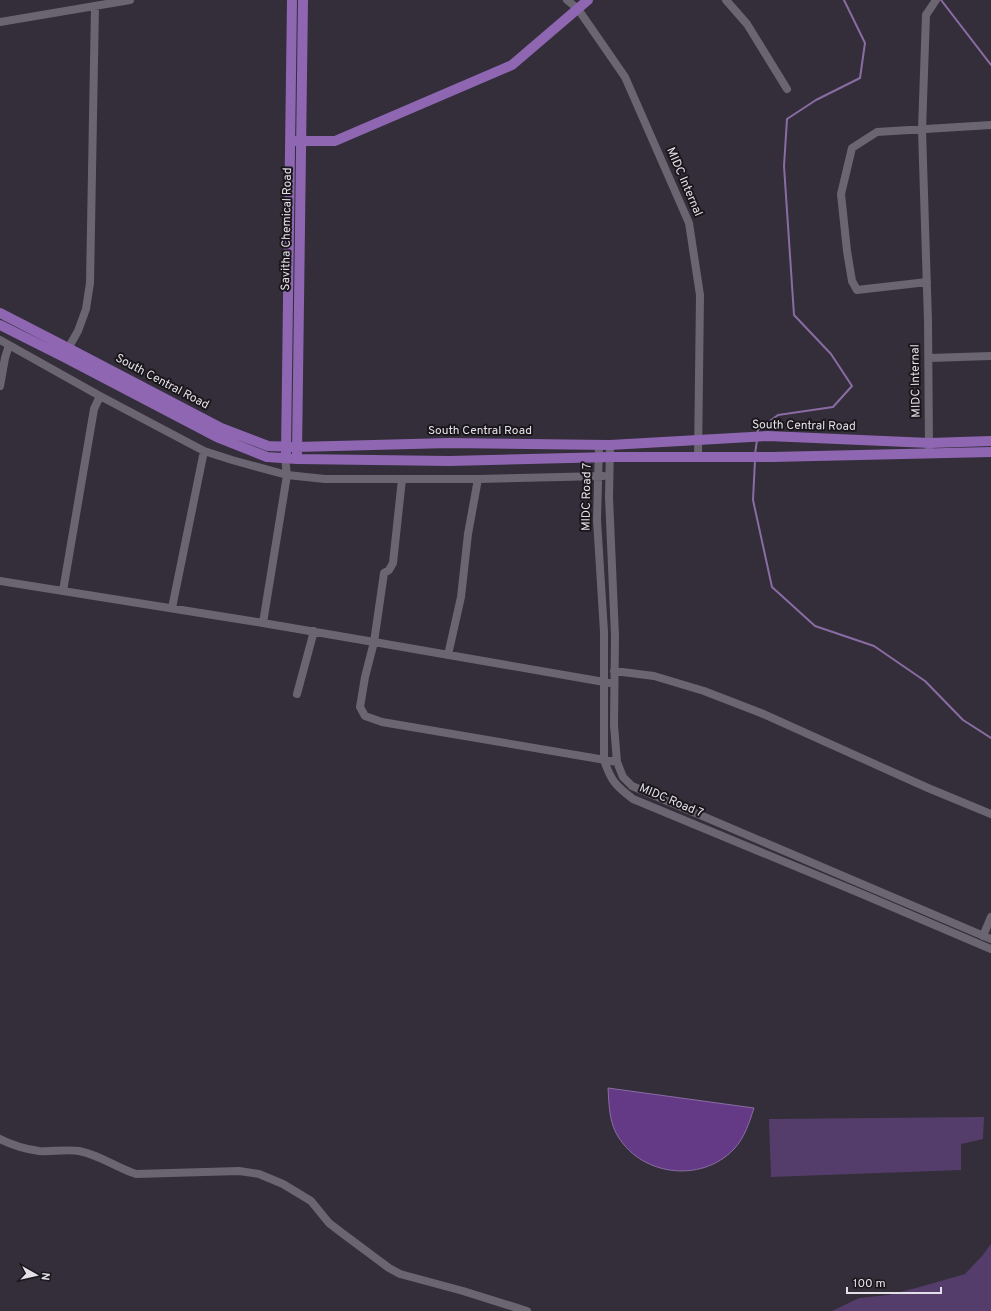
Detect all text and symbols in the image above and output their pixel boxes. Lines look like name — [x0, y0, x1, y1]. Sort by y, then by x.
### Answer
street label: MIDC Internal — [662, 145, 706, 219]
street label: Savitha Chemical Road — [278, 167, 296, 291]
street label: MIDC Internal — [907, 344, 925, 418]
street label: South Central Road — [112, 351, 212, 413]
street label: South Central Road — [752, 417, 856, 435]
street label: South Central Road — [428, 423, 532, 439]
street label: MIDC Road 7 — [578, 463, 596, 531]
street label: MIDC Road 7 — [637, 780, 705, 822]
north arrow — [16, 1255, 56, 1295]
scale bar — [847, 1269, 941, 1295]
text: N — [37, 1271, 52, 1281]
text: 100 m — [853, 1276, 886, 1292]

